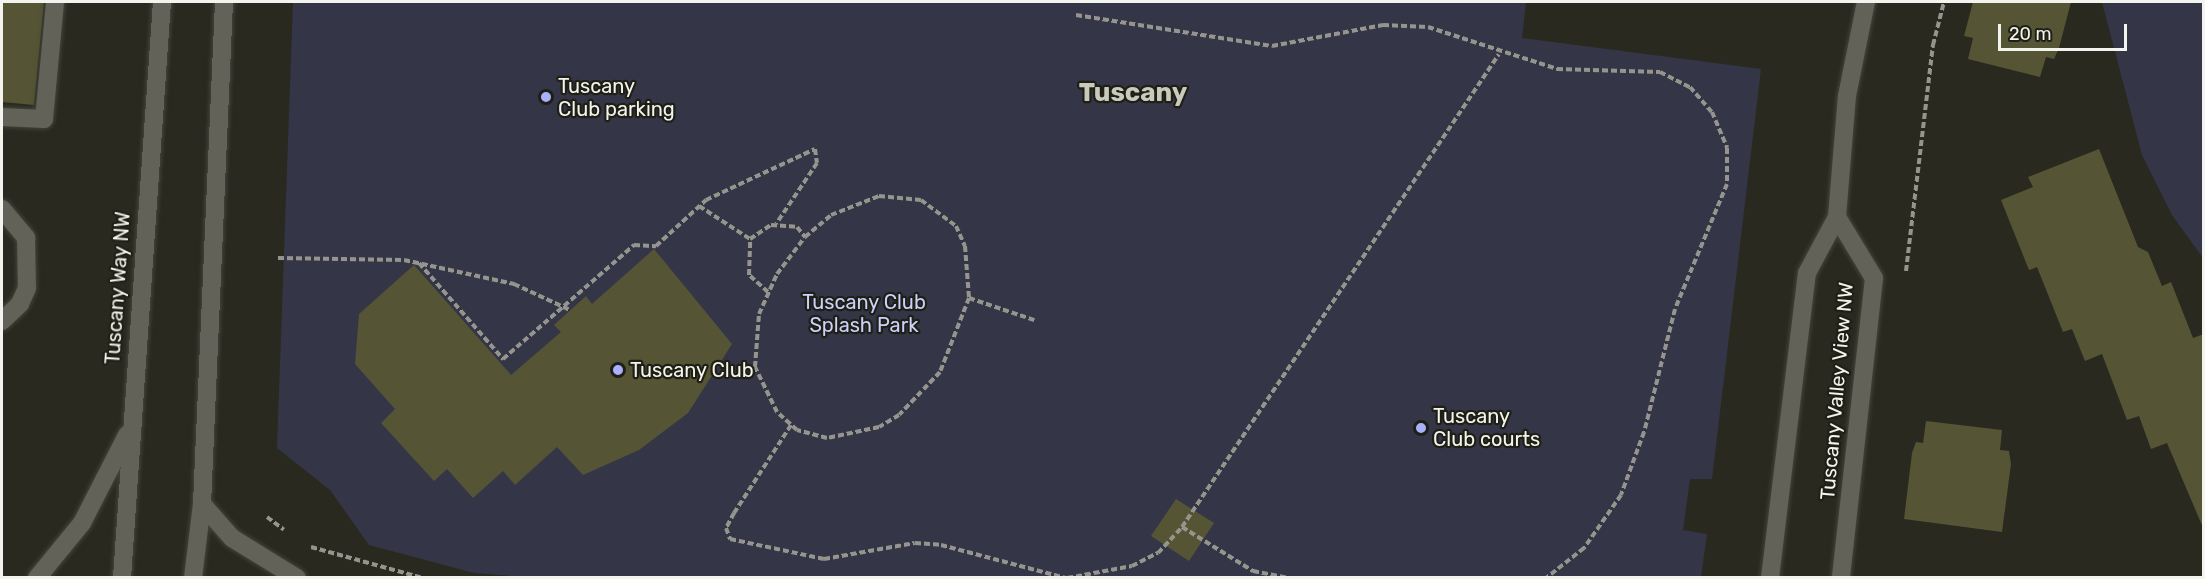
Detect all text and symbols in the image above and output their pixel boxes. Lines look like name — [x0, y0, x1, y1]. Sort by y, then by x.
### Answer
scale bar — [2001, 12, 2130, 50]
text: 20 m — [2009, 23, 2051, 45]
place label: Tuscany Club parking — [558, 74, 675, 121]
district label: Tuscany — [1079, 77, 1187, 109]
marker: Tuscany Club parking — [539, 90, 553, 104]
street label: Tuscany Way NW — [101, 210, 135, 366]
street label: Tuscany Valley View NW — [1815, 280, 1859, 502]
park label: Tuscany Club Splash Park — [802, 290, 926, 337]
place label: Tuscany Club — [630, 358, 754, 382]
marker: Tuscany Club — [611, 363, 625, 377]
place label: Tuscany Club courts — [1433, 404, 1540, 451]
marker: Tuscany Club courts — [1414, 421, 1428, 435]

